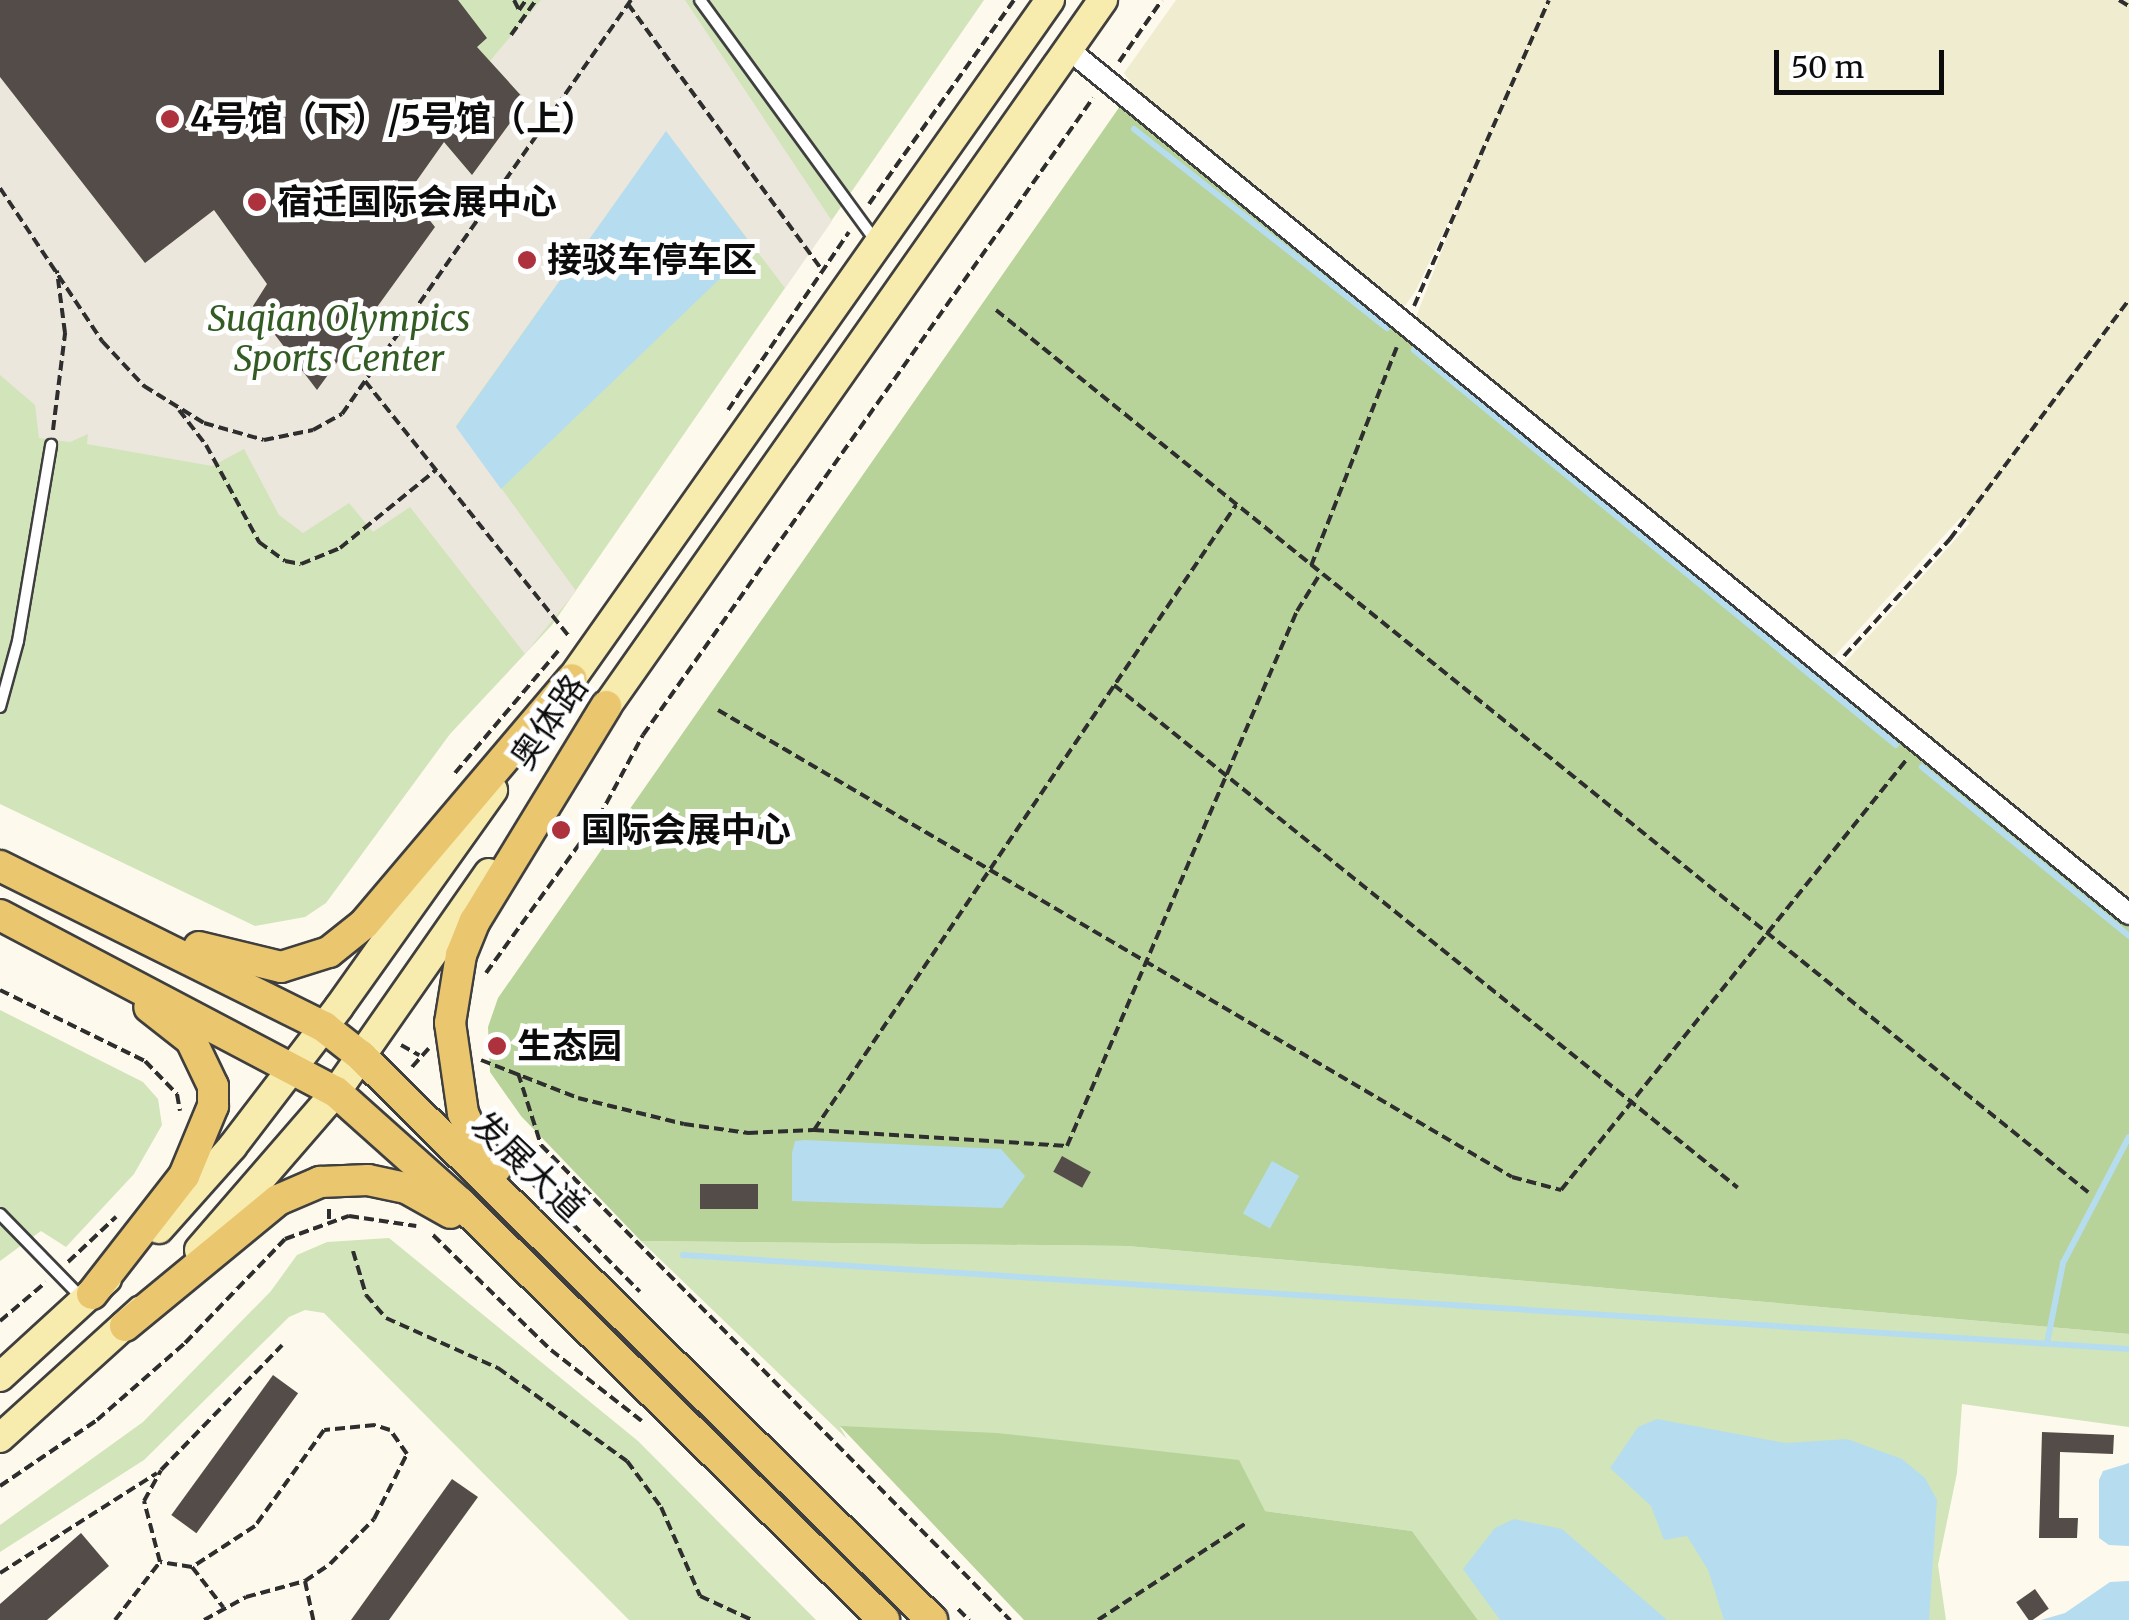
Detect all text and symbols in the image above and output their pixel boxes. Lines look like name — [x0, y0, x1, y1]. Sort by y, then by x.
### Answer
scale bar — [1779, 30, 1949, 92]
text: 50 m — [1791, 48, 1864, 86]
place label: 4号馆（下）/5号馆（上） — [190, 98, 596, 140]
marker: 4号馆（下）/5号馆（上） — [159, 108, 181, 130]
place label: 宿迁国际会展中心 — [277, 181, 557, 223]
marker: 宿迁国际会展中心 — [246, 191, 268, 213]
place label: 接驳车停车区 — [547, 239, 757, 281]
marker: 接驳车停车区 — [516, 249, 538, 271]
park label: Suqian Olympics Sports Center — [208, 298, 470, 380]
street label: 奥体路 — [502, 667, 596, 777]
place label: 国际会展中心 — [581, 809, 791, 851]
marker: 国际会展中心 — [550, 819, 572, 841]
place label: 生态园 — [517, 1025, 622, 1067]
marker: 生态园 — [486, 1035, 508, 1057]
street label: 发展大道 — [463, 1103, 593, 1231]

